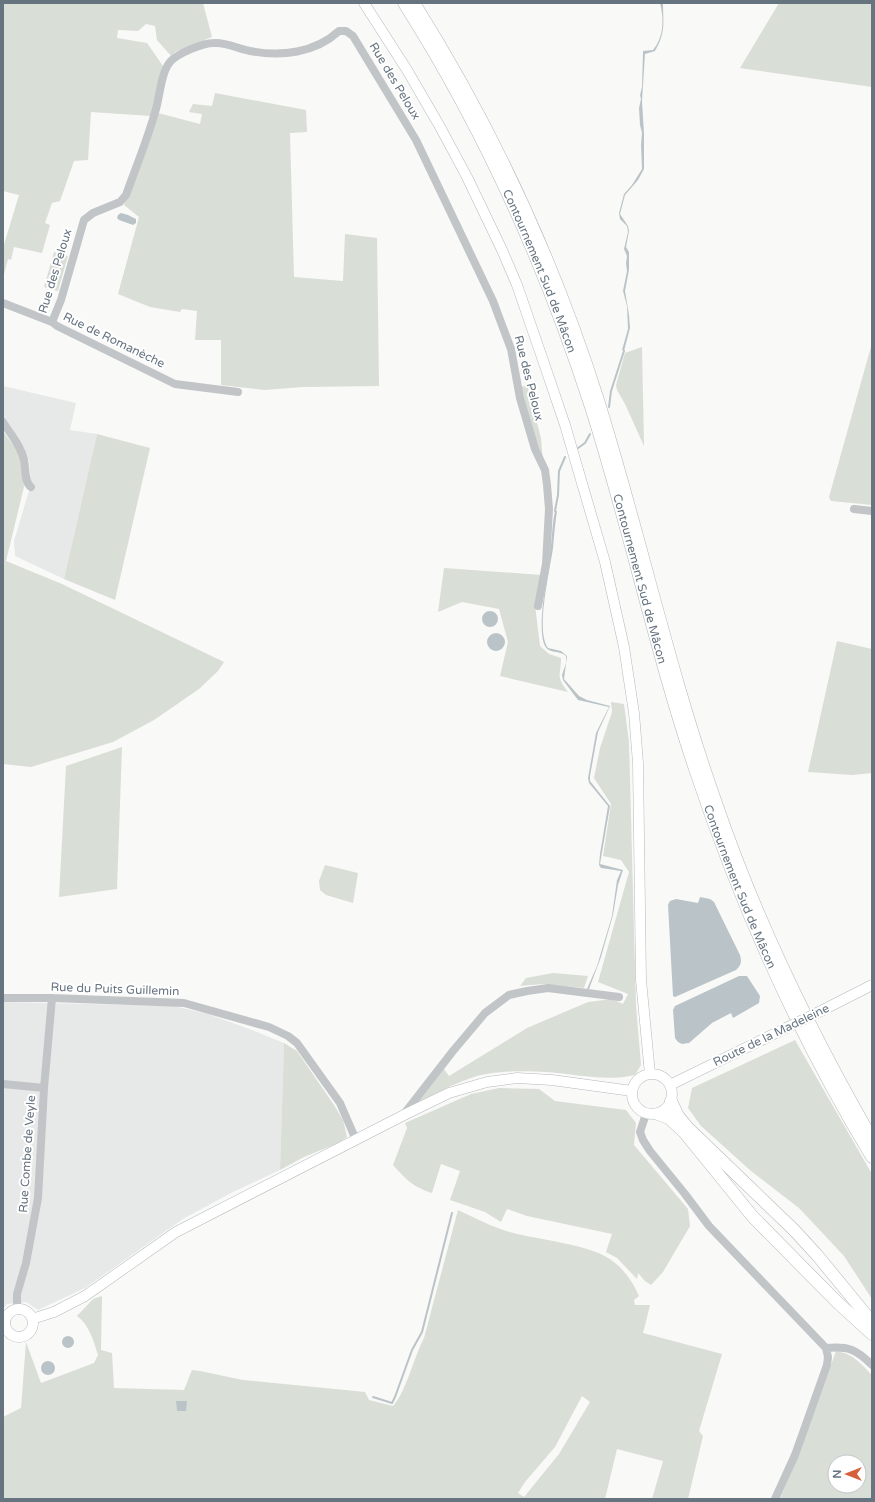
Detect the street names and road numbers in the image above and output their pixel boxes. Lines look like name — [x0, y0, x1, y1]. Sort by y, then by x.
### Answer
street label: Rue des Peloux — [366, 40, 424, 122]
street label: Contournement Sud de Mâcon — [500, 187, 579, 355]
street label: Rue des Peloux — [35, 227, 75, 315]
street label: Rue de Romanèche — [61, 309, 167, 371]
street label: Rue des Peloux — [512, 334, 546, 422]
street label: Contournement Sud de Mâcon — [610, 492, 670, 665]
street label: Contournement Sud de Mâcon — [701, 803, 779, 971]
street label: Rue du Puits Guillemin — [50, 980, 180, 998]
street label: Route de la Madeleine — [711, 1001, 832, 1069]
street label: Rue Combe de Veyle — [16, 1095, 38, 1213]

